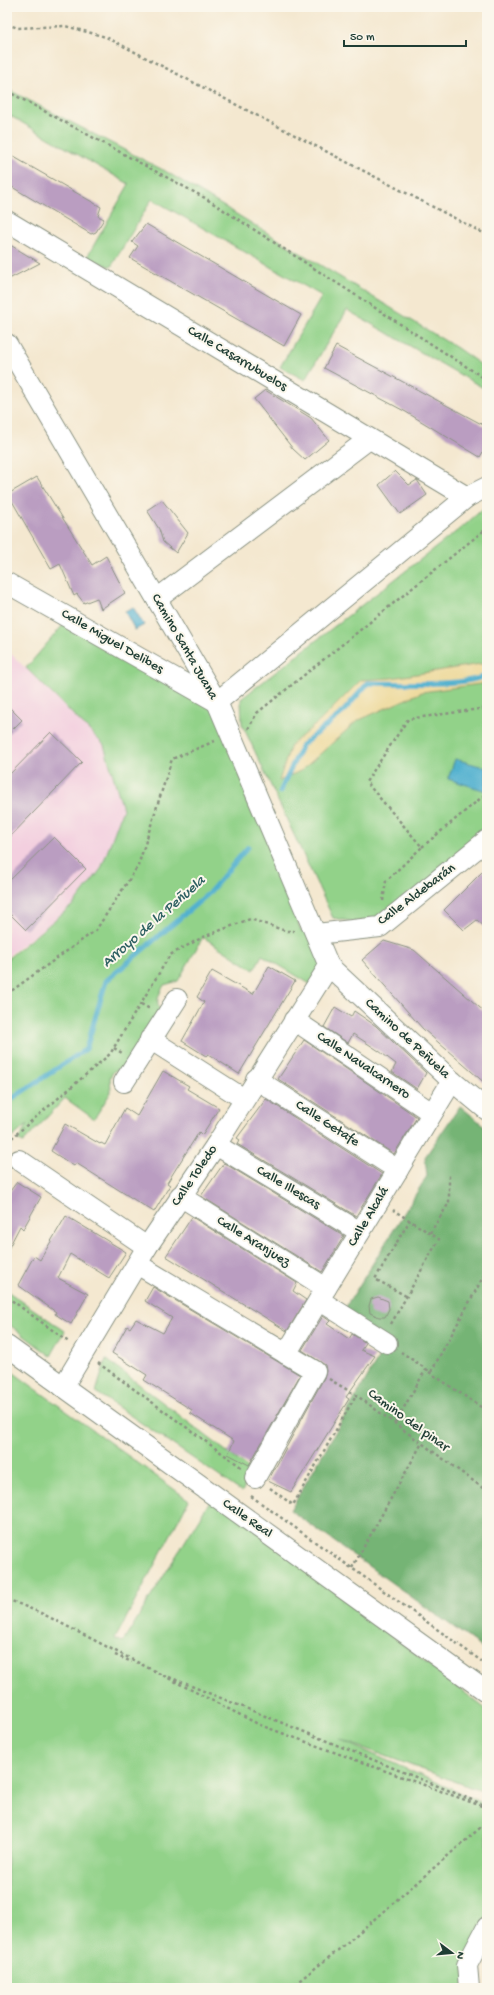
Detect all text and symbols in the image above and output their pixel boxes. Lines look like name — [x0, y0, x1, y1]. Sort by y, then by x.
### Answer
scale bar — [344, 22, 466, 48]
text: 50 m — [350, 31, 375, 45]
street label: Calle Casarrubuelos — [184, 322, 291, 396]
street label: Camino Santa Juana — [147, 591, 222, 704]
street label: Calle Miguel Delibes — [58, 606, 167, 679]
street label: Calle Aldebarán — [375, 860, 460, 930]
water label: Arroyo de la Peñuela — [99, 871, 211, 972]
street label: Camino de Peñuela — [361, 995, 454, 1084]
street label: Calle Navalcarnero — [313, 1028, 413, 1104]
street label: Calle Getafe — [292, 1097, 363, 1151]
street label: Calle Toledo — [168, 1142, 222, 1210]
street label: Calle Illescas — [253, 1162, 324, 1214]
street label: Calle Alcalá — [345, 1183, 394, 1250]
street label: Calle Aranjuez — [213, 1213, 294, 1272]
street label: Camino del pinar — [364, 1386, 453, 1457]
street label: Calle Real — [219, 1496, 275, 1542]
north arrow — [432, 1933, 472, 1973]
text: N — [453, 1950, 466, 1960]

